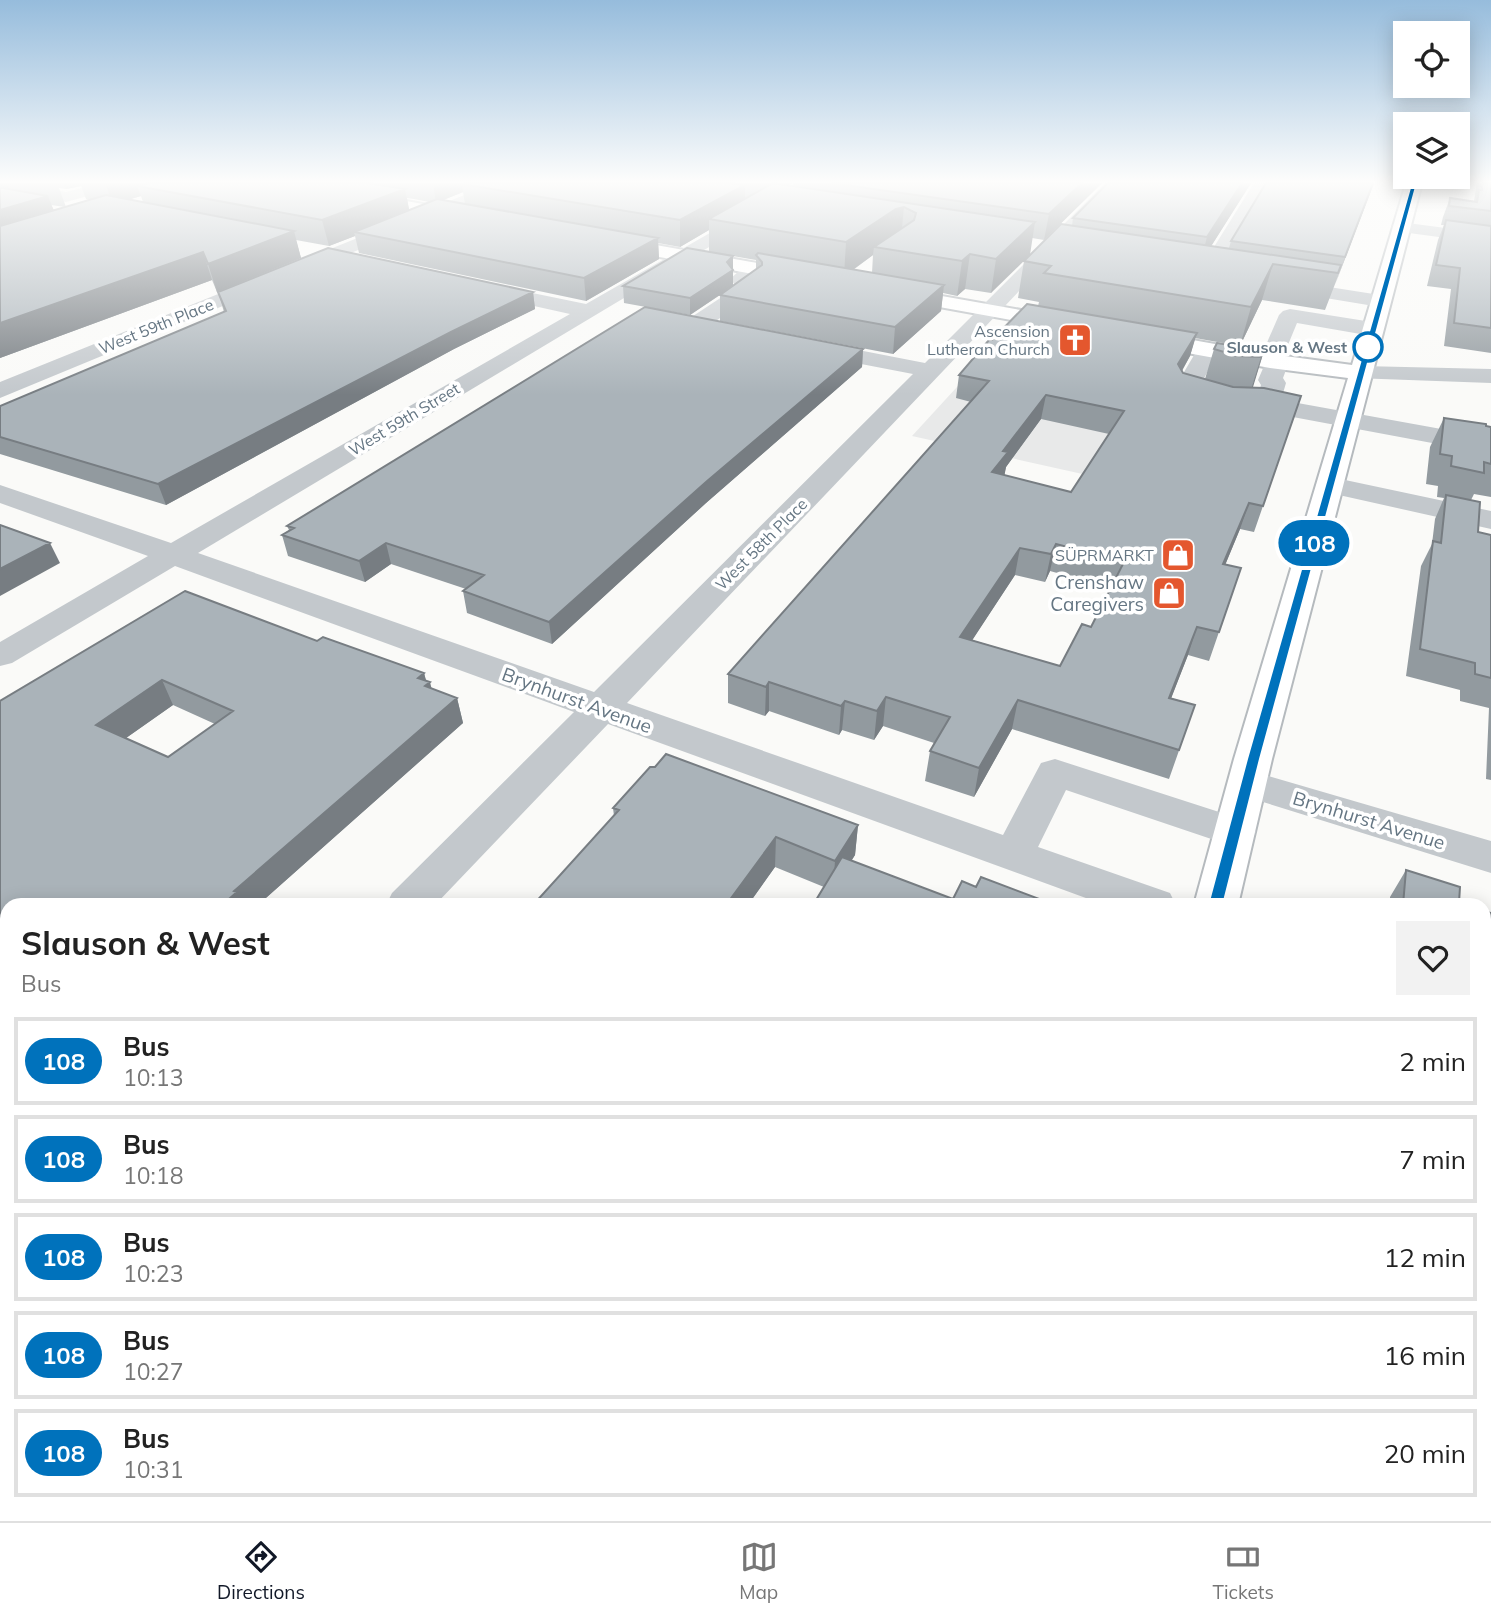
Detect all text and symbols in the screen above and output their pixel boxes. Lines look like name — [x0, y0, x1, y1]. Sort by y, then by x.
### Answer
map controls — [1393, 21, 1470, 189]
button: locate — [1393, 21, 1470, 98]
button: layers — [1393, 112, 1470, 189]
street label: West 59th Place — [96, 294, 216, 358]
place label: Ascension Lutheran Church — [927, 321, 1050, 359]
church icon: Ascension Lutheran Church — [1056, 321, 1094, 359]
marker: Slauson & West — [1353, 332, 1383, 362]
place label: Slauson & West — [1226, 337, 1347, 357]
street label: West 59th Street — [345, 378, 463, 460]
street label: West 58th Place — [711, 494, 811, 594]
line badge: 108 — [1274, 520, 1354, 566]
text: 108 — [1292, 528, 1336, 558]
shop icon: SÜPRMARKT — [1159, 536, 1197, 574]
place label: SÜPRMARKT — [1055, 545, 1154, 565]
place label: Crenshaw Caregivers — [1050, 570, 1144, 616]
shop icon: Crenshaw Caregivers — [1150, 574, 1188, 612]
street label: Brynhurst Avenue — [499, 662, 655, 738]
street label: Brynhurst Avenue — [1290, 785, 1448, 855]
button: heart — [1396, 921, 1470, 995]
text: Slauson & West — [21, 922, 270, 963]
text: Bus — [21, 969, 61, 998]
text: Bus — [123, 1030, 169, 1063]
text: 2 min — [1399, 1045, 1466, 1078]
text: 108 — [42, 1046, 85, 1076]
text: 10:13 — [123, 1063, 183, 1092]
text: Bus — [123, 1128, 169, 1161]
text: 7 min — [1399, 1143, 1466, 1176]
text: 108 — [42, 1144, 85, 1174]
text: 10:18 — [123, 1161, 183, 1190]
text: Bus — [123, 1226, 169, 1259]
text: 12 min — [1384, 1241, 1466, 1274]
text: 108 — [42, 1242, 85, 1272]
text: 10:23 — [123, 1259, 183, 1288]
text: Bus — [123, 1324, 169, 1357]
text: 16 min — [1384, 1339, 1466, 1372]
text: 108 — [42, 1340, 85, 1370]
text: 10:27 — [123, 1357, 183, 1386]
text: Bus — [123, 1422, 169, 1455]
text: 20 min — [1384, 1437, 1466, 1470]
text: 108 — [42, 1438, 85, 1468]
text: 10:31 — [123, 1455, 183, 1484]
tab: Directions — [217, 1538, 305, 1604]
tab: Map — [739, 1538, 778, 1604]
tab: Tickets — [1213, 1538, 1274, 1604]

